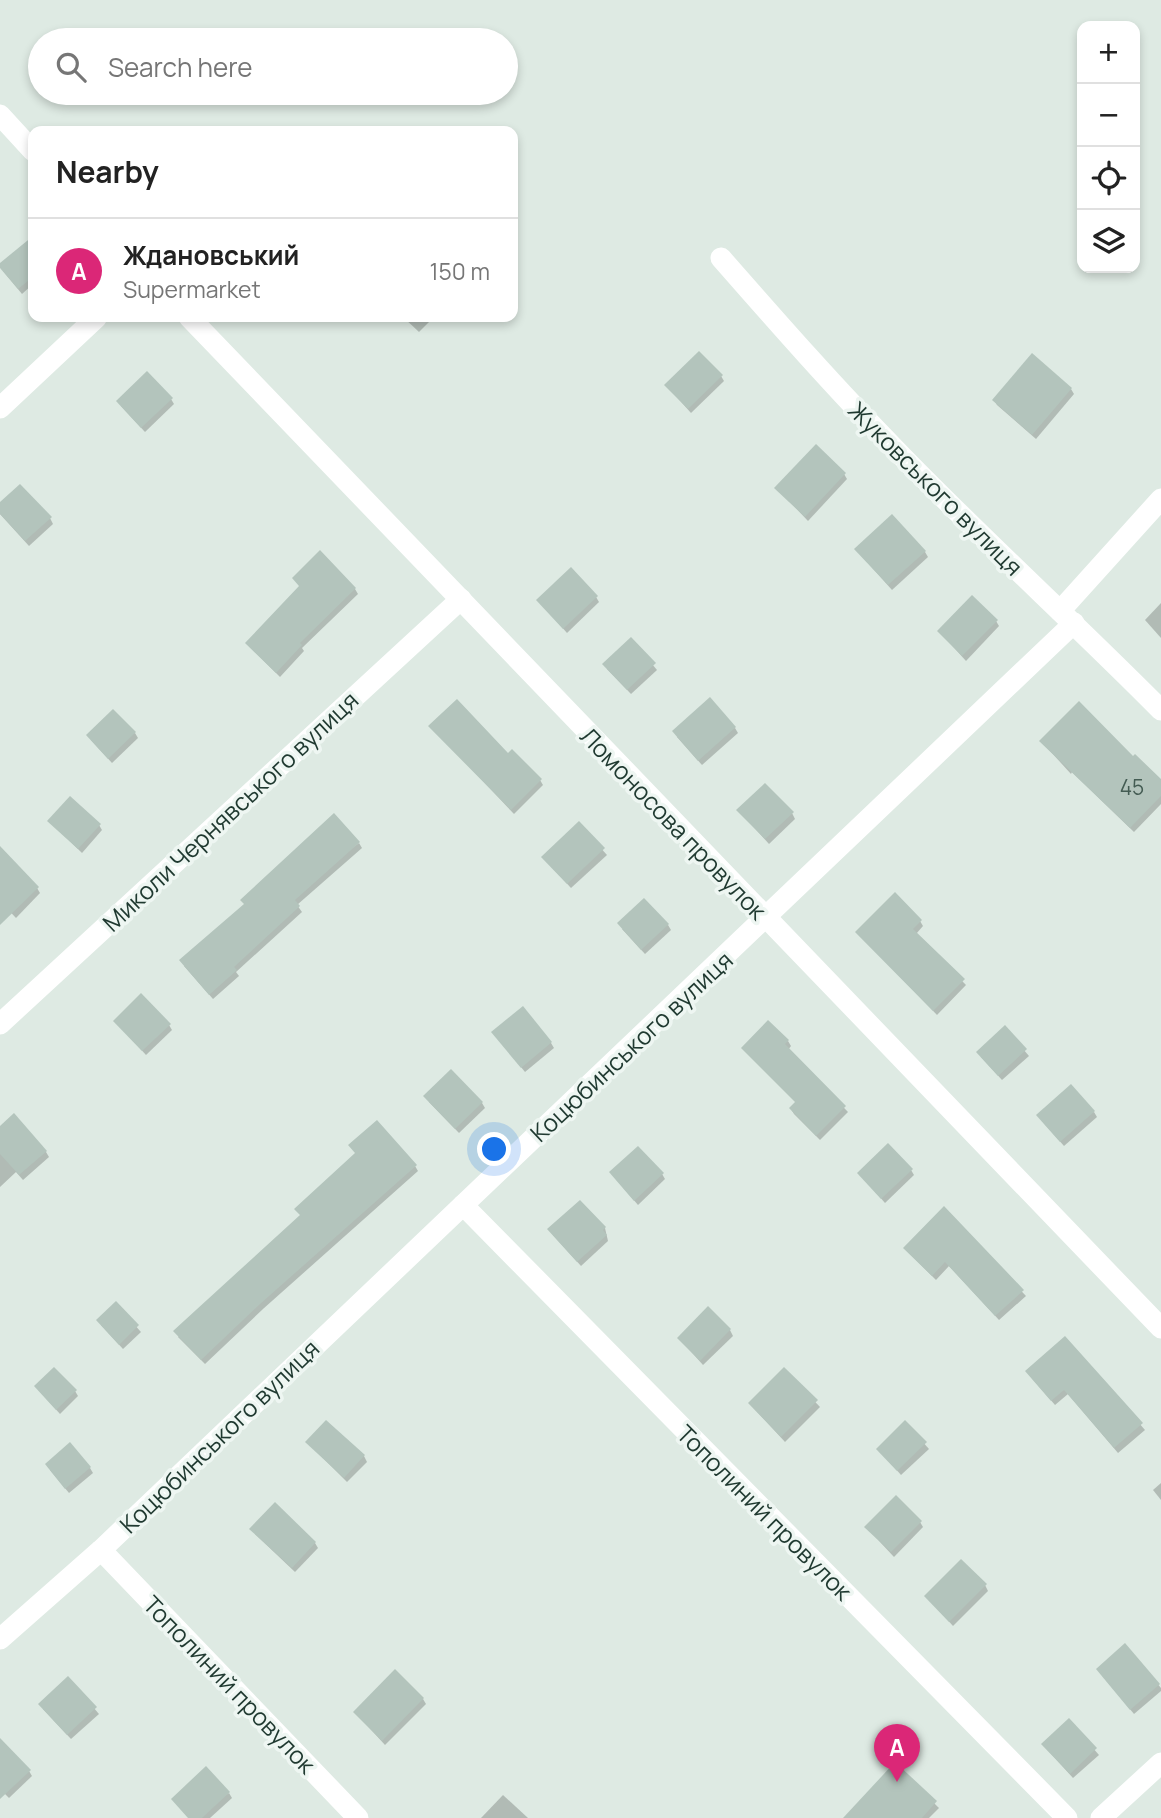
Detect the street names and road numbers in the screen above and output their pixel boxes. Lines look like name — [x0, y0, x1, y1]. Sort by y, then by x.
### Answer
street label: Жуковського вулиця — [842, 394, 1030, 582]
street label: Миколи Чернявського вулиця — [95, 684, 365, 938]
street label: Ломоносова провулок — [573, 720, 775, 927]
street label: Коцюбинського вулиця — [523, 943, 739, 1149]
street label: Коцюбинського вулиця — [112, 1332, 326, 1540]
street label: Тополиний провулок — [670, 1417, 861, 1608]
street label: Тополиний провулок — [136, 1588, 324, 1781]

